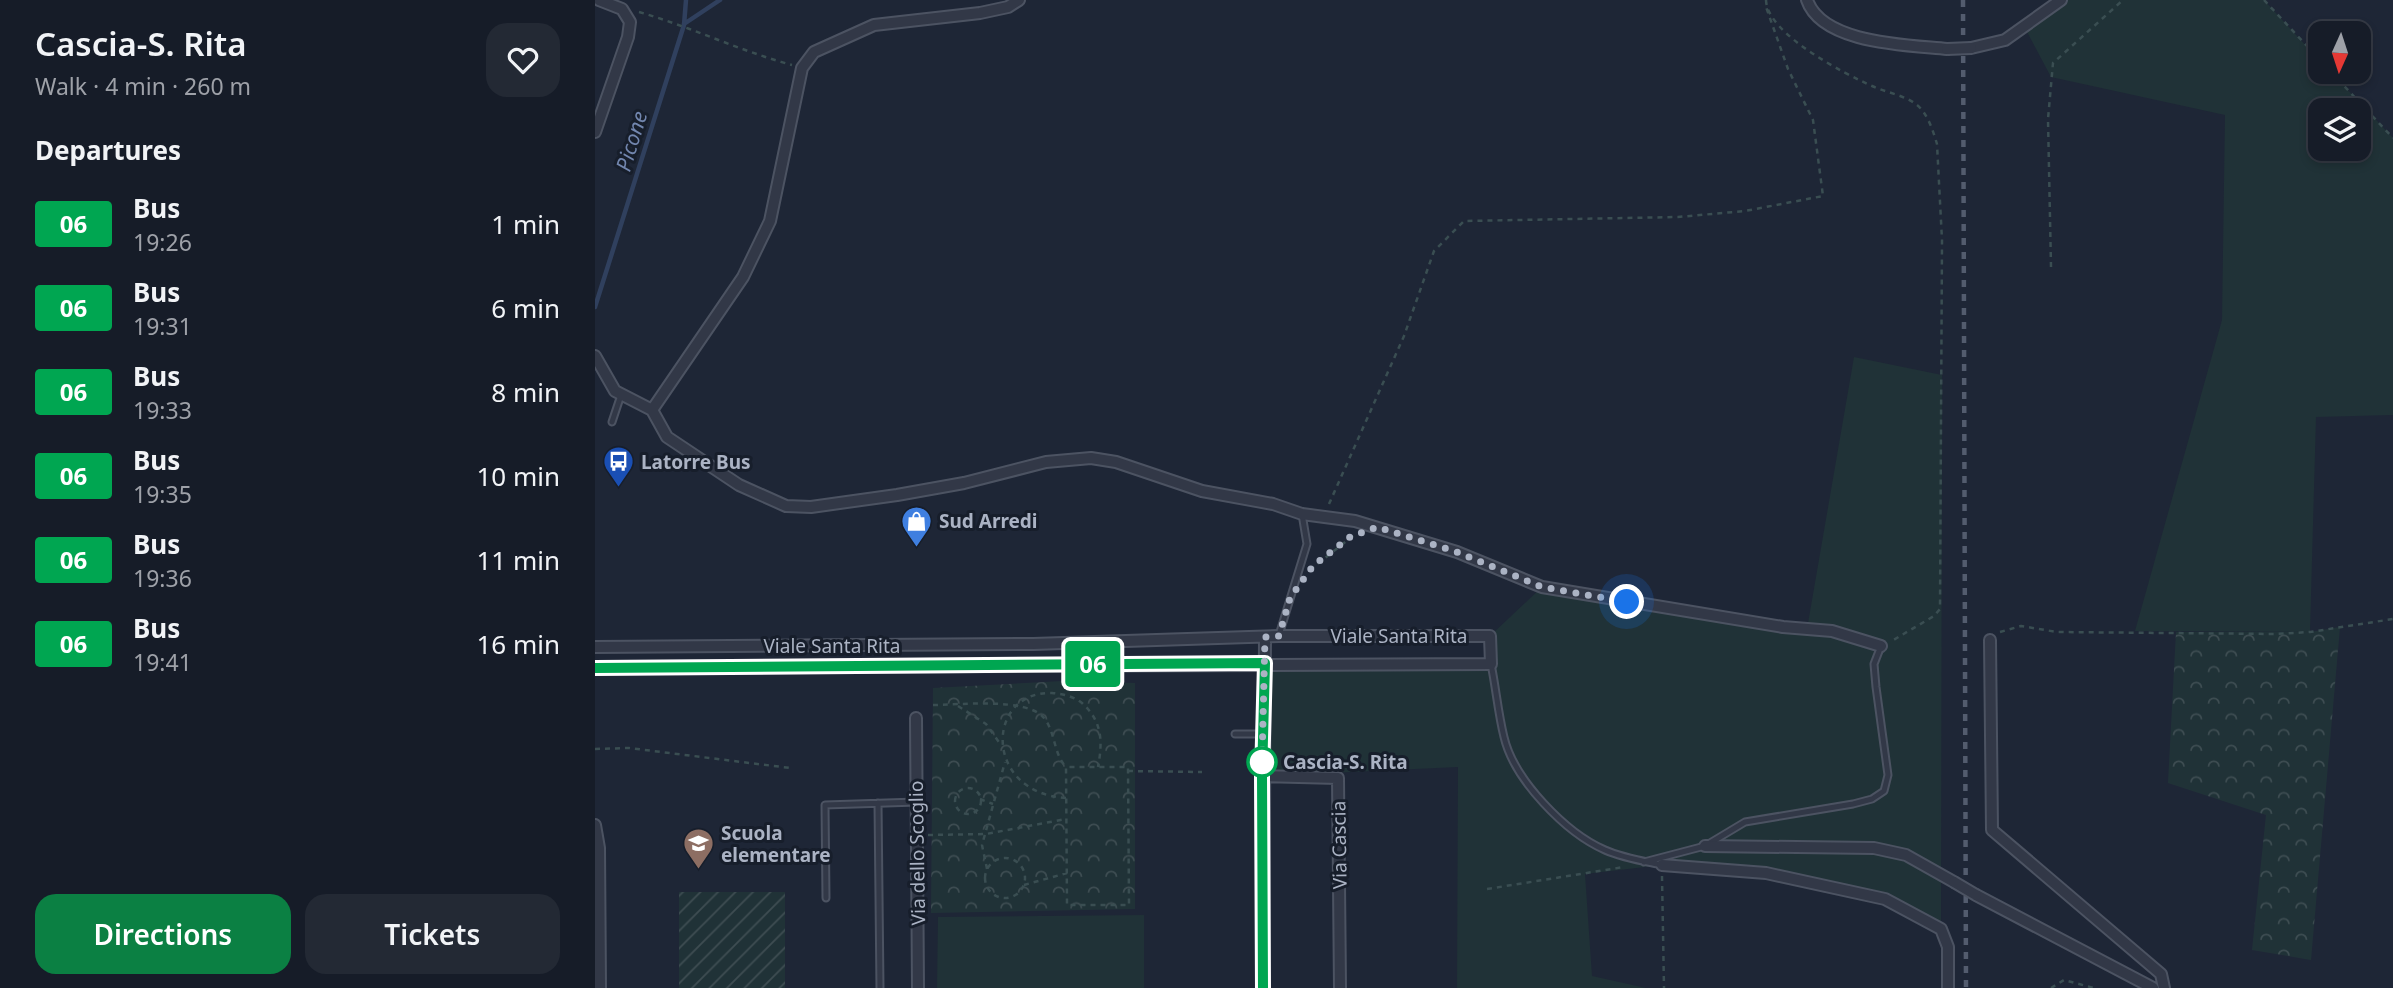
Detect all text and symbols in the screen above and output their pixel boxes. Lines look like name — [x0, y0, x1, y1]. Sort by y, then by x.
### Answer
text: Cascia-S. Rita — [35, 21, 247, 66]
north arrow — [2308, 21, 2371, 84]
map controls — [2308, 21, 2371, 161]
button: heart — [486, 23, 560, 97]
text: Walk · 4 min · 260 m — [35, 70, 251, 102]
button: layers — [2308, 98, 2371, 161]
water label: Picone — [609, 108, 653, 174]
text: Departures — [35, 132, 181, 168]
text: Bus — [133, 190, 180, 226]
text: 1 min — [491, 206, 560, 242]
text: 06 — [60, 207, 87, 240]
text: 19:26 — [133, 226, 192, 258]
text: Bus — [133, 274, 180, 310]
text: 6 min — [491, 290, 560, 326]
text: 06 — [60, 291, 87, 324]
text: 19:31 — [133, 310, 192, 342]
text: Bus — [133, 358, 180, 394]
text: 8 min — [491, 374, 560, 410]
text: 06 — [60, 375, 87, 408]
text: 19:33 — [133, 394, 192, 426]
text: Bus — [133, 442, 180, 478]
bus stop icon: Latorre Bus — [601, 445, 635, 489]
place label: Latorre Bus — [641, 449, 751, 475]
text: 10 min — [476, 458, 560, 494]
text: 06 — [60, 459, 87, 492]
text: 19:35 — [133, 478, 192, 510]
shop icon: Sud Arredi — [899, 504, 933, 548]
place label: Sud Arredi — [939, 508, 1038, 534]
text: Bus — [133, 526, 180, 562]
text: 11 min — [476, 542, 560, 578]
text: 06 — [60, 543, 87, 576]
text: 19:36 — [133, 562, 192, 594]
your location — [1609, 584, 1644, 619]
text: Bus — [133, 610, 180, 646]
street label: Viale Santa Rita — [1330, 623, 1468, 649]
text: 16 min — [476, 626, 560, 662]
text: 06 — [60, 627, 87, 660]
street label: Viale Santa Rita — [763, 633, 901, 659]
line badge: 06 — [1061, 641, 1125, 687]
text: 19:41 — [133, 646, 192, 678]
text: 06 — [1079, 647, 1107, 680]
marker: Cascia-S. Rita — [1247, 747, 1277, 777]
place label: Cascia-S. Rita — [1283, 749, 1408, 775]
street label: Via dello Scoglio — [903, 780, 931, 926]
street label: Via Cascia — [1325, 801, 1353, 889]
place label: Scuola elementare — [721, 820, 831, 868]
school or university icon: Scuola elementare — [681, 827, 715, 871]
button: Directions — [35, 894, 291, 974]
button: Tickets — [305, 894, 560, 974]

